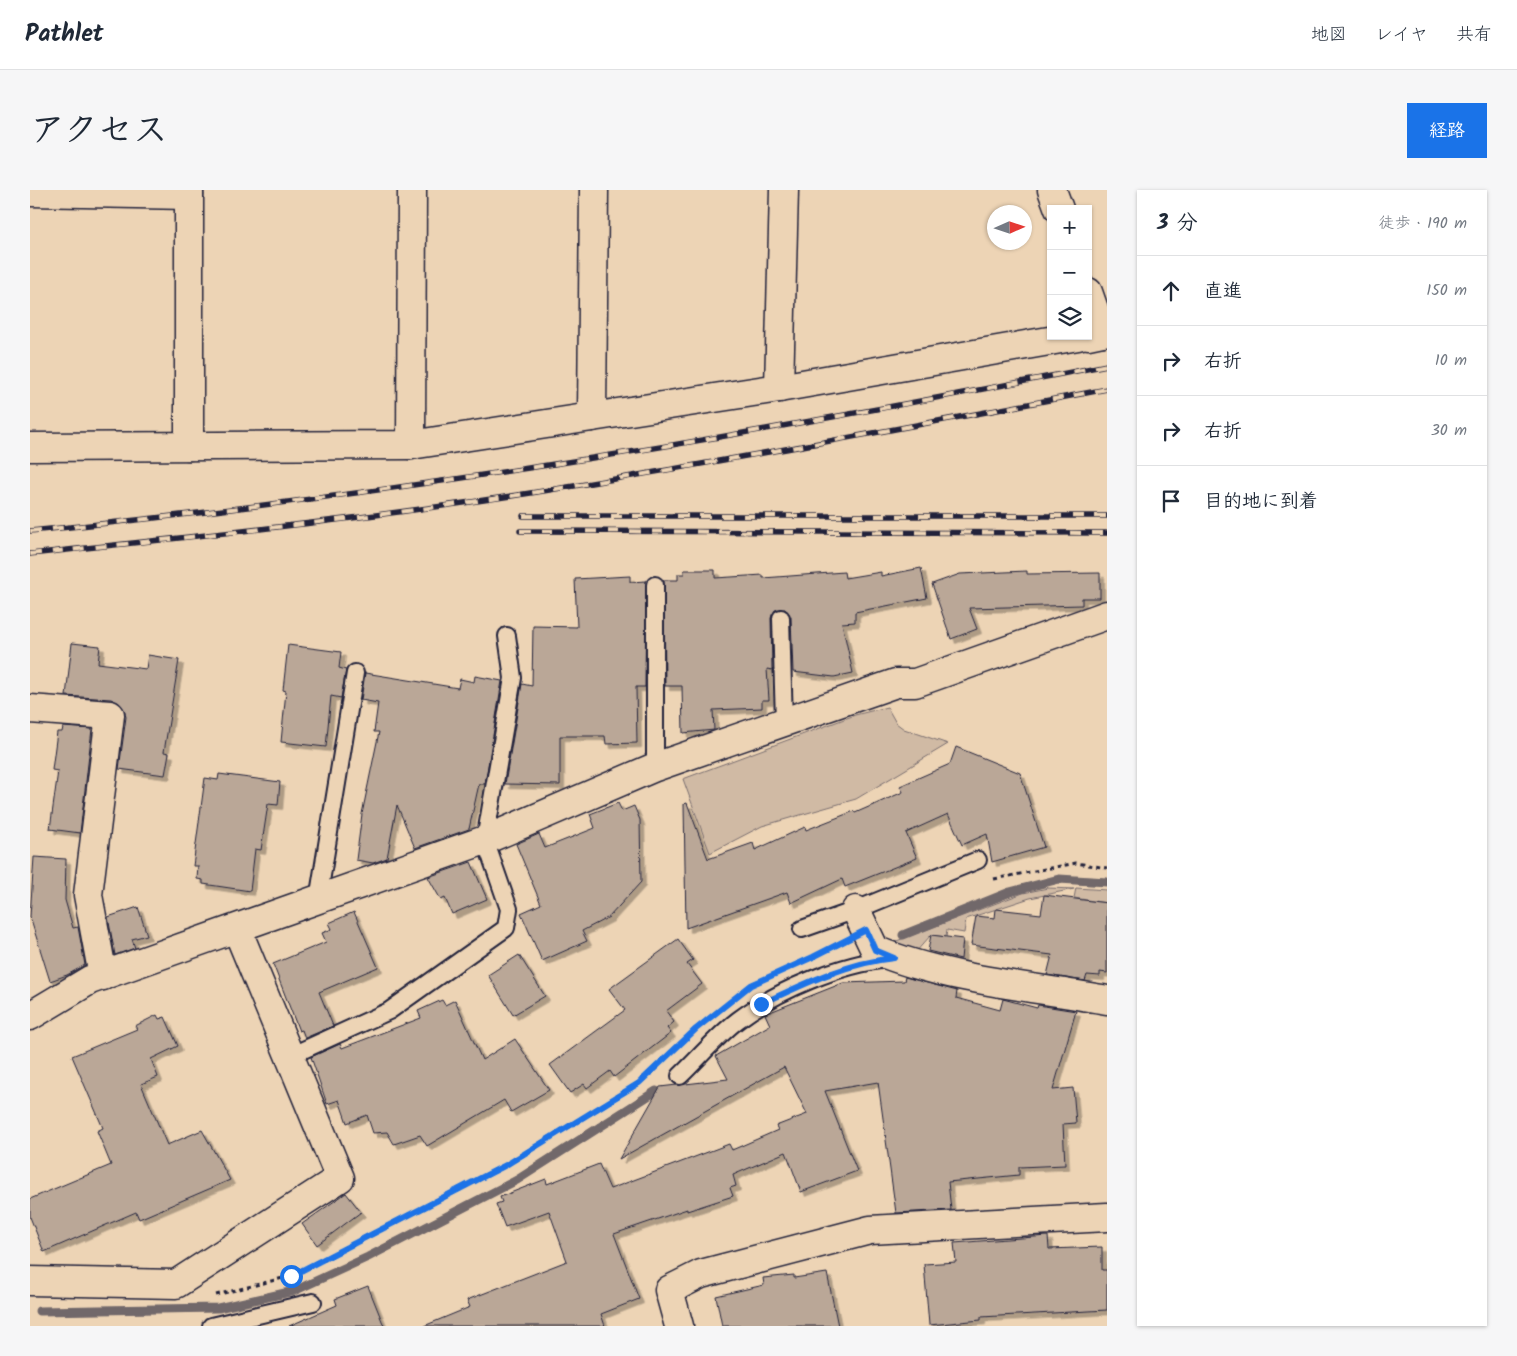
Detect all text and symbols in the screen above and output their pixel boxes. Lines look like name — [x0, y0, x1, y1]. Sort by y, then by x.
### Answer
text: Pathlet — [25, 15, 104, 54]
text: 地図 — [1311, 21, 1347, 50]
text: レイヤ — [1375, 21, 1428, 50]
text: 共有 — [1456, 21, 1492, 50]
button: 経路 — [1407, 103, 1487, 158]
text: アクセス — [30, 104, 168, 160]
north arrow — [987, 205, 1032, 250]
map controls — [1047, 205, 1092, 340]
button: + — [1047, 205, 1092, 250]
text: 3 分 — [1157, 207, 1198, 240]
text: 徒歩 · 190 m — [1378, 211, 1467, 236]
button: − — [1047, 250, 1092, 295]
icon: ahead — [1157, 277, 1185, 305]
text: 直進 — [1204, 277, 1242, 307]
text: 150 m — [1426, 278, 1467, 303]
button: layers — [1047, 295, 1092, 340]
icon: right — [1157, 347, 1185, 375]
text: 右折 — [1204, 347, 1242, 377]
text: 10 m — [1435, 348, 1467, 373]
icon: right — [1157, 417, 1185, 445]
text: 右折 — [1204, 417, 1242, 447]
text: 30 m — [1431, 418, 1467, 443]
icon: arrive — [1157, 487, 1185, 515]
text: 目的地に到着 — [1204, 487, 1318, 517]
route end — [750, 993, 773, 1016]
route start — [280, 1265, 303, 1288]

